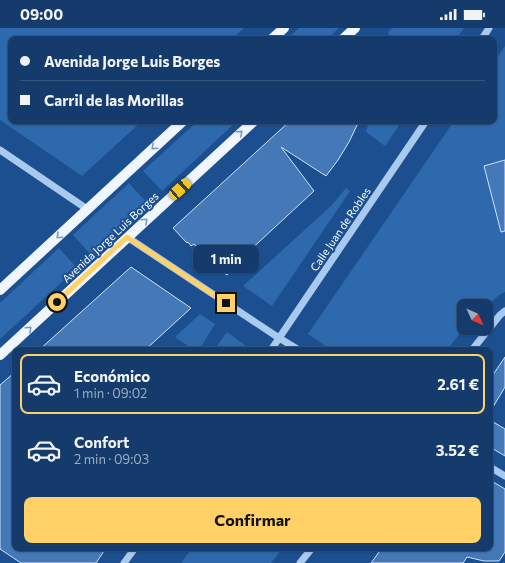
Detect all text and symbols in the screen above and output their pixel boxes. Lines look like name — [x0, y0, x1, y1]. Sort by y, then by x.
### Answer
text: 09:00 — [20, 5, 63, 23]
text: Avenida Jorge Luis Borges — [44, 52, 220, 70]
text: Carril de las Morillas — [44, 91, 184, 109]
one-way arrow — [235, 131, 243, 138]
one-way arrow — [151, 143, 159, 150]
car — [167, 177, 193, 201]
street label: Calle Juan de Robles — [307, 185, 374, 274]
street label: Avenida Jorge Luis Borges — [59, 189, 161, 286]
one-way arrow — [140, 219, 147, 226]
one-way arrow — [56, 231, 63, 238]
callout: 1 min — [193, 245, 259, 273]
text: 1 min — [211, 251, 241, 267]
route start — [48, 293, 66, 311]
route end — [217, 294, 235, 312]
north arrow — [457, 299, 493, 335]
map controls — [457, 299, 493, 335]
one-way arrow — [24, 326, 31, 333]
icon: car — [26, 366, 62, 402]
text: Económico — [74, 367, 150, 385]
text: 2.61 € — [437, 375, 479, 393]
text: 1 min · 09:02 — [74, 385, 147, 401]
icon: car — [26, 432, 62, 468]
text: Confort — [74, 433, 129, 451]
text: 3.52 € — [436, 441, 479, 459]
text: 2 min · 09:03 — [74, 451, 149, 467]
button: Confirmar — [24, 497, 481, 543]

